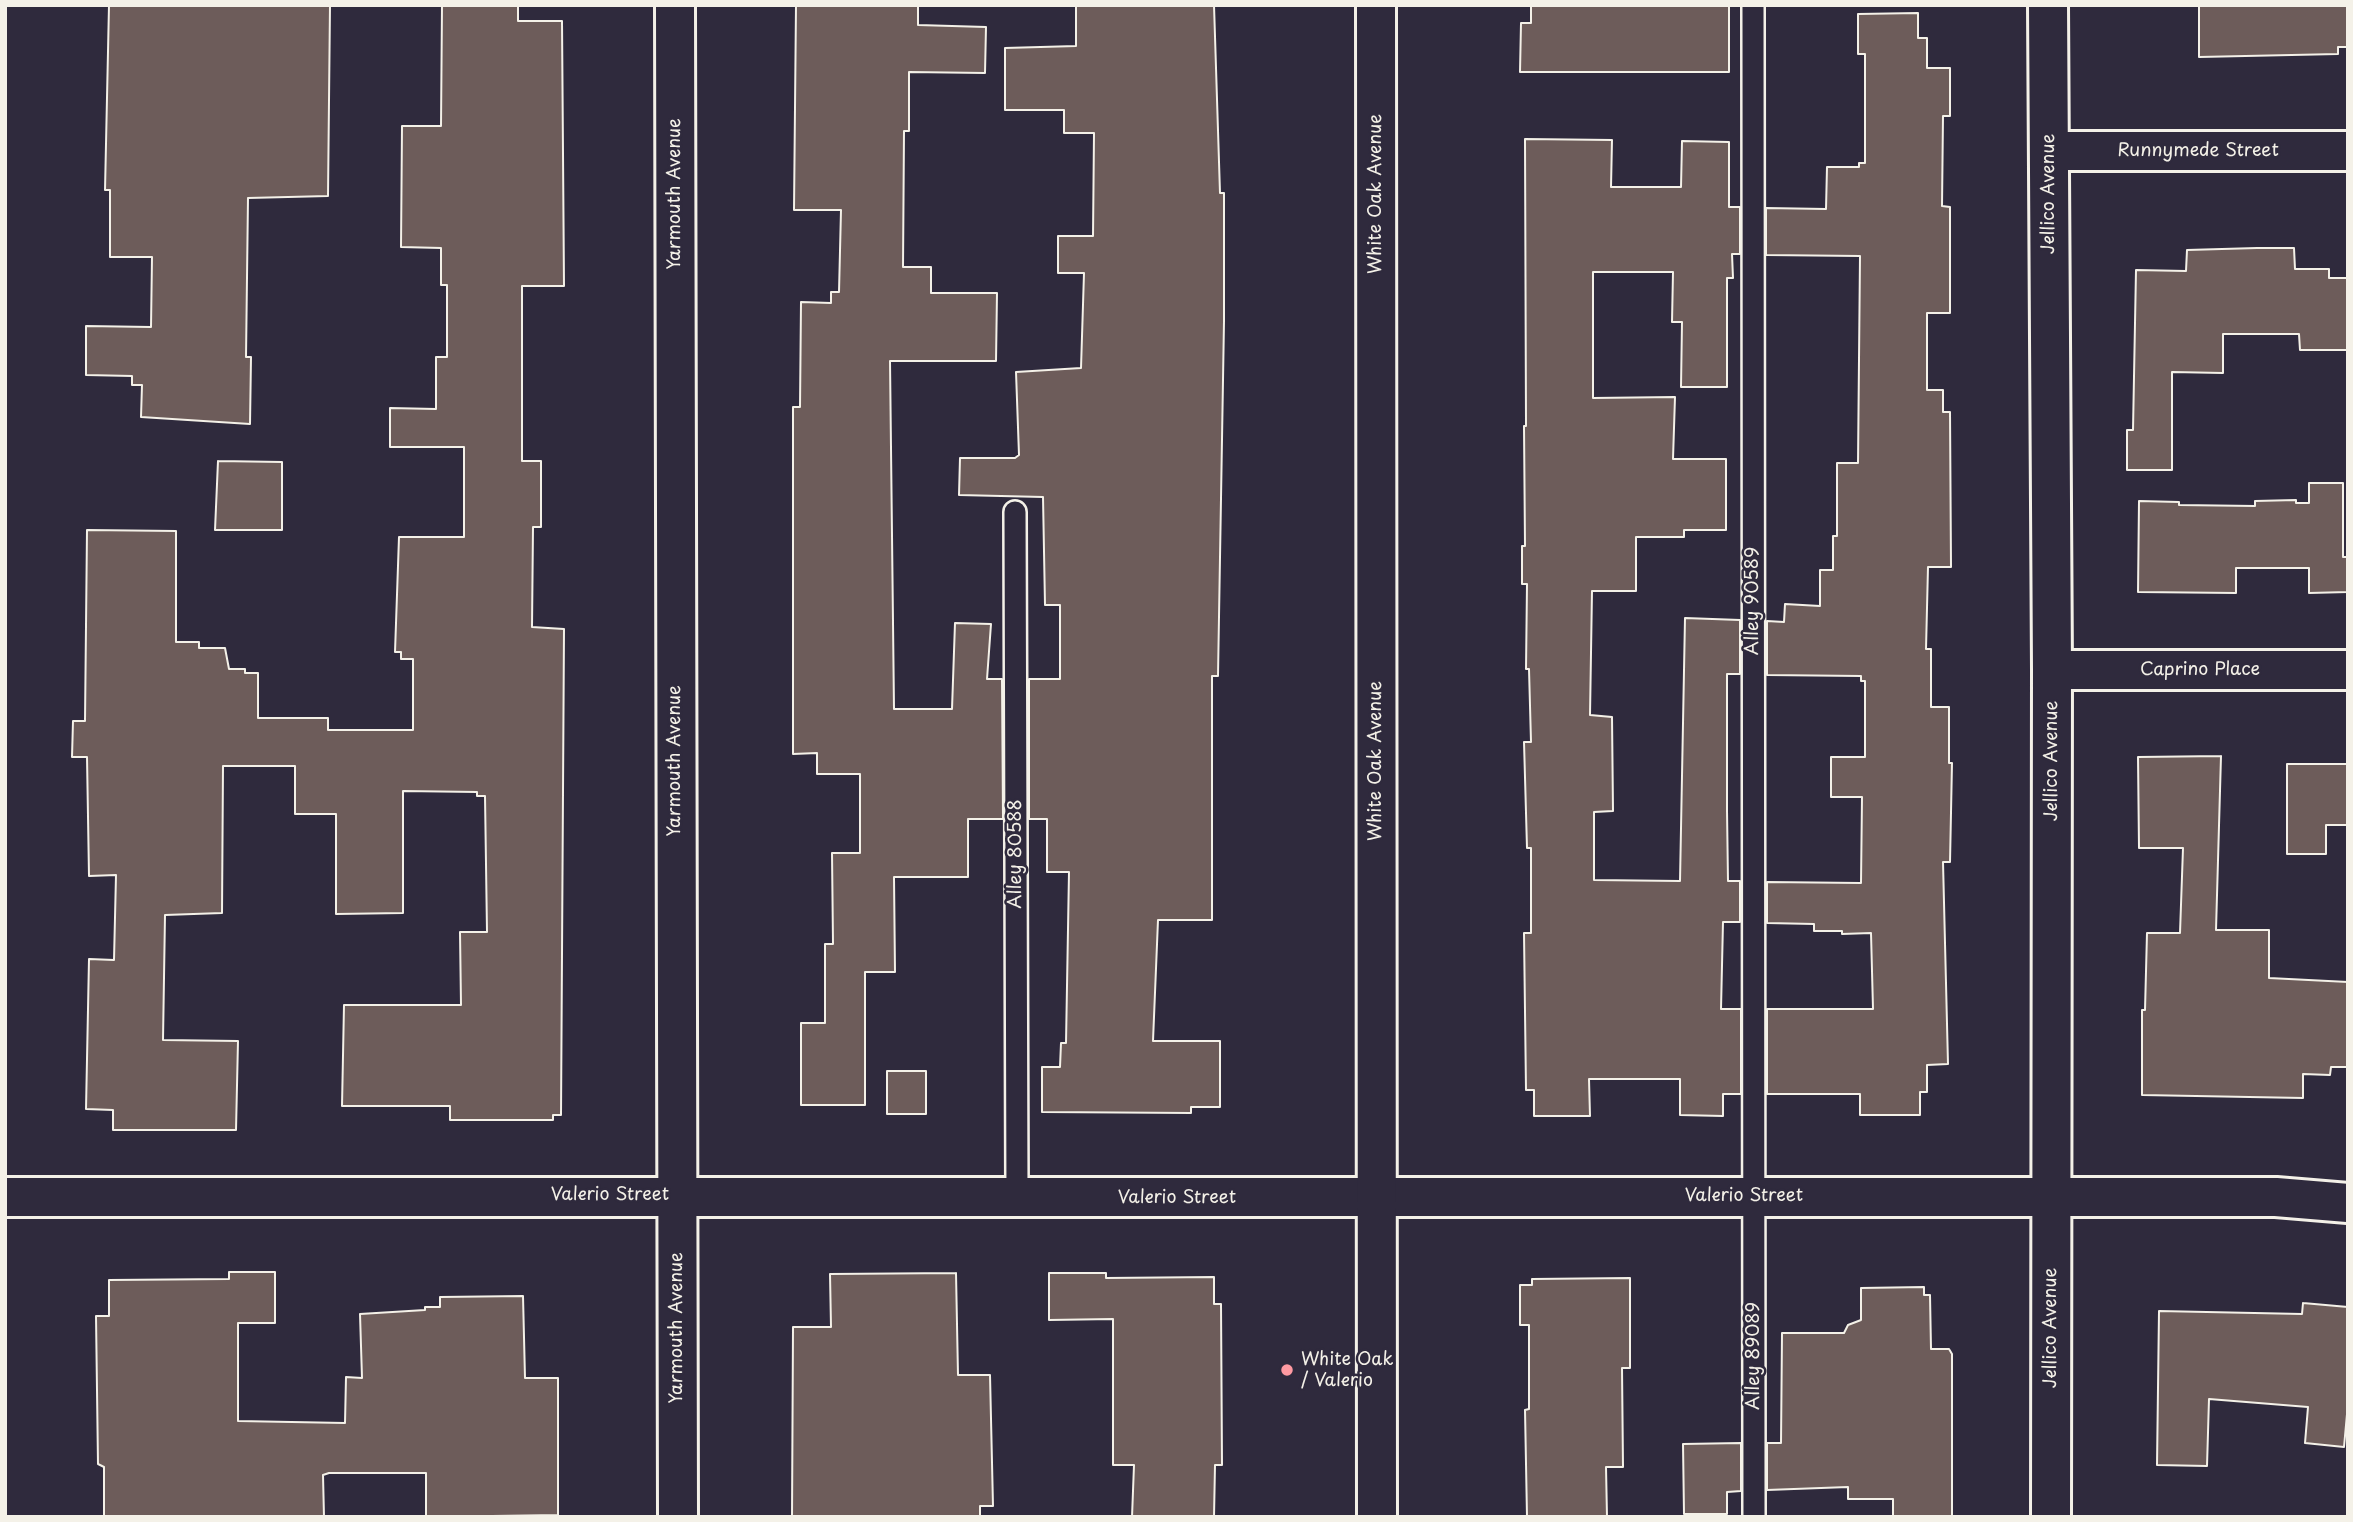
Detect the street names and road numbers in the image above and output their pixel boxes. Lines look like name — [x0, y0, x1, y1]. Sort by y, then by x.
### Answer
street label: White Oak Avenue — [1365, 114, 1387, 274]
street label: Yarmouth Avenue — [664, 118, 686, 270]
street label: Jellico Avenue — [2038, 134, 2060, 254]
street label: Runnymede Street — [2117, 140, 2279, 162]
street label: Alley 90589 — [1742, 547, 1764, 655]
street label: Caprino Place — [2140, 659, 2260, 681]
street label: White Oak Avenue — [1365, 681, 1387, 841]
street label: Yarmouth Avenue — [664, 685, 686, 837]
street label: Jellico Avenue — [2041, 701, 2063, 821]
street label: Alley 80588 — [1005, 799, 1027, 909]
street label: Valerio Street — [551, 1184, 669, 1206]
street label: Valerio Street — [1685, 1185, 1803, 1207]
street label: Valerio Street — [1118, 1187, 1236, 1209]
street label: Yarmouth Avenue — [666, 1252, 688, 1404]
street label: Jellico Avenue — [2040, 1268, 2062, 1388]
street label: Alley 89089 — [1743, 1302, 1765, 1410]

